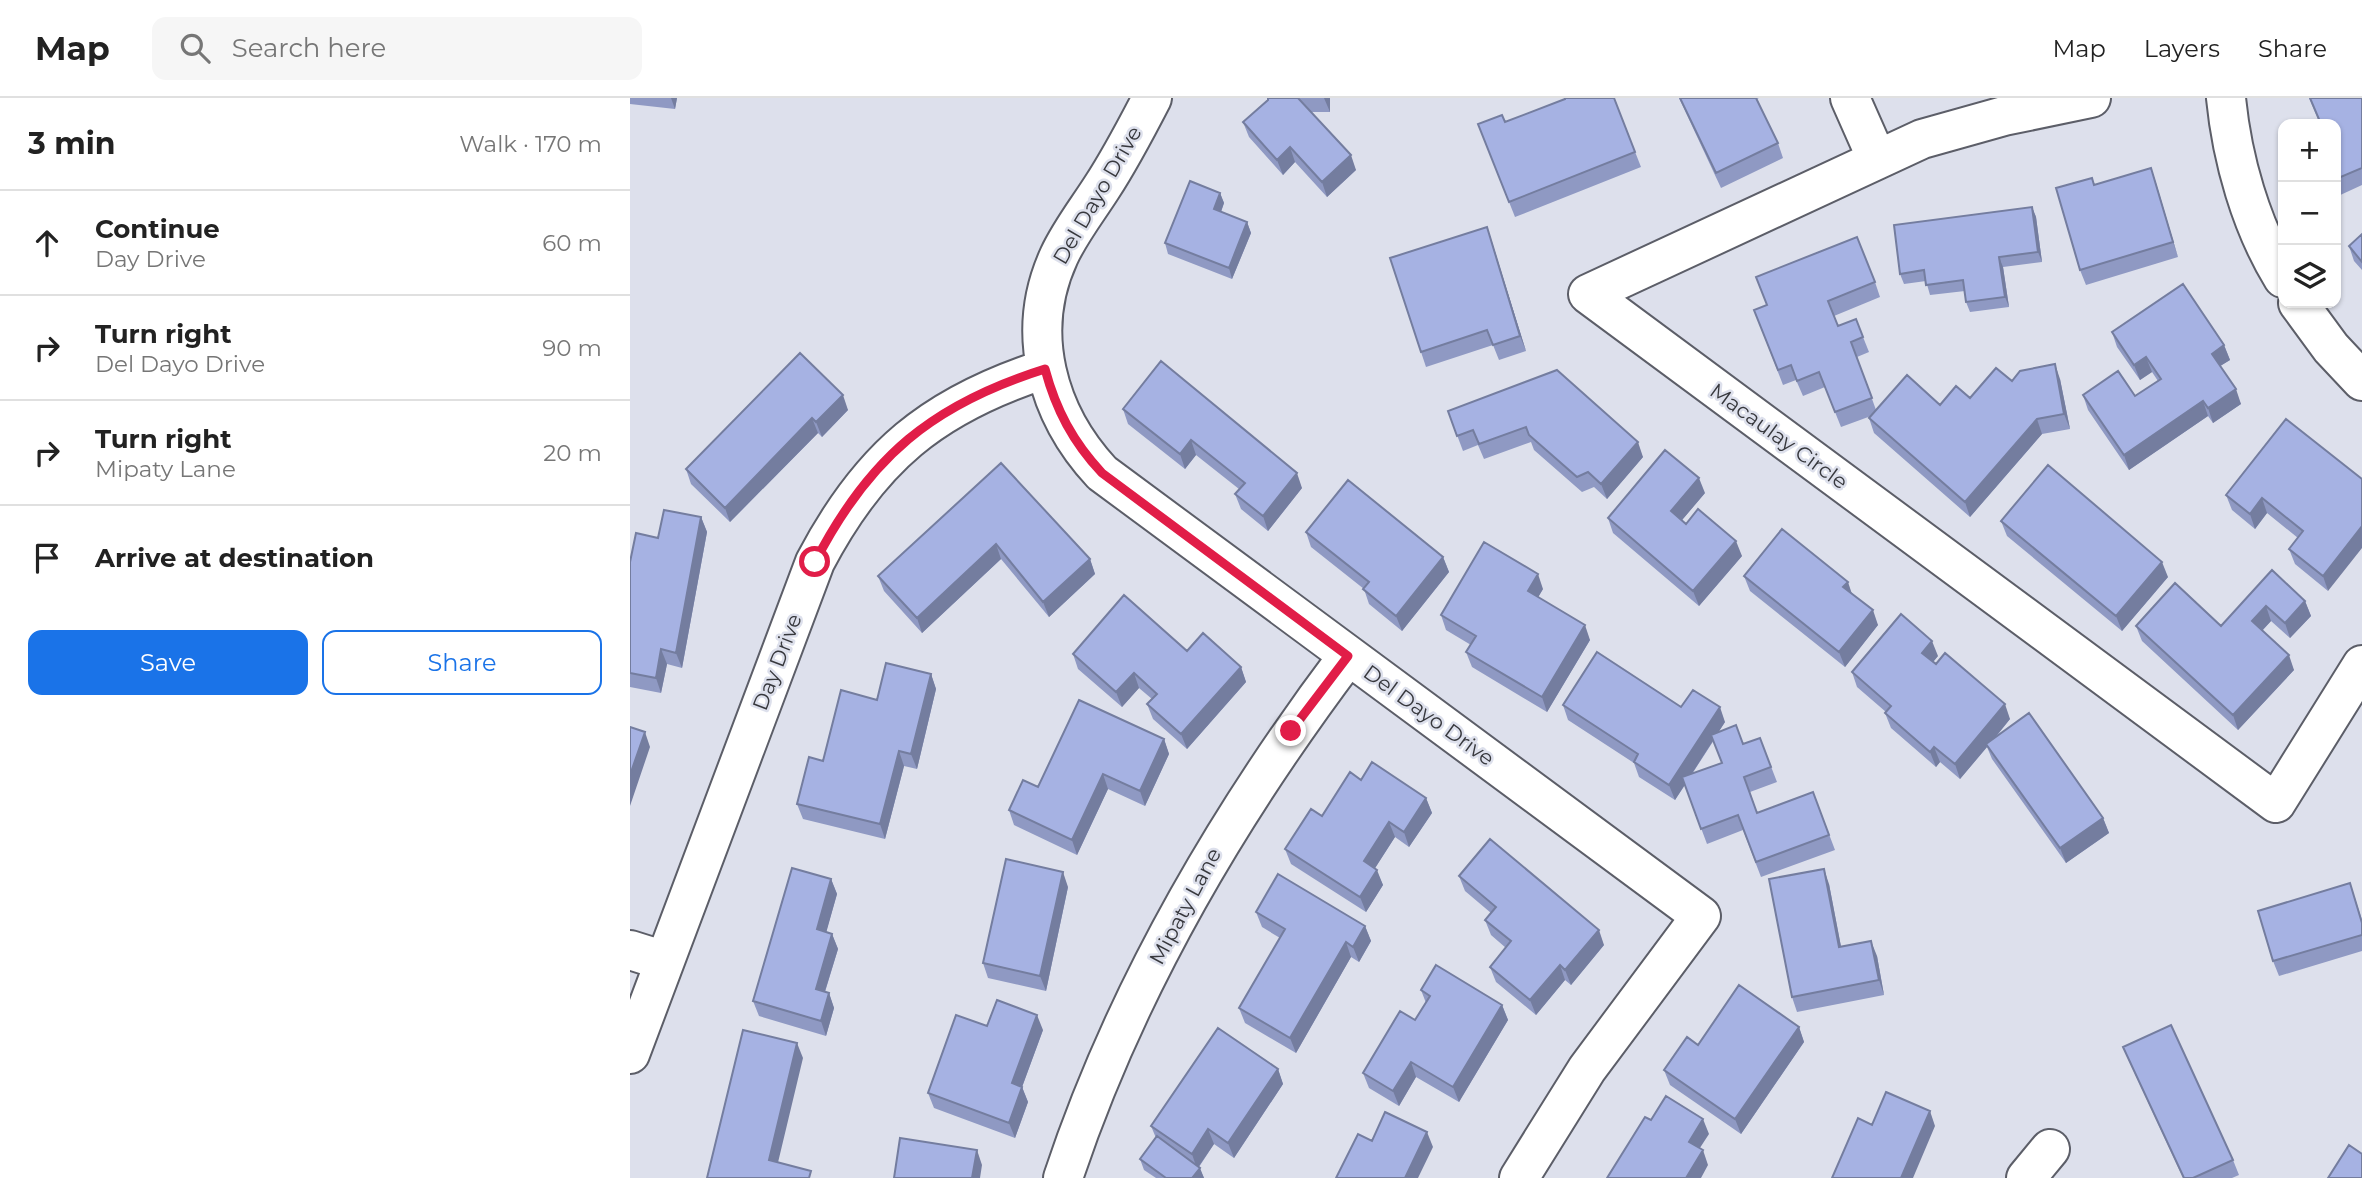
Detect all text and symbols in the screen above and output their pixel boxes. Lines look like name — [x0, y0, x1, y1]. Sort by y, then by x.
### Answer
search box — [152, 17, 642, 80]
text: Map — [35, 28, 110, 68]
icon: search — [176, 29, 214, 67]
text: Search here — [232, 32, 386, 64]
text: Map — [2052, 34, 2106, 63]
text: Layers — [2144, 34, 2220, 63]
text: Share — [2258, 34, 2327, 63]
map controls — [2278, 119, 2341, 308]
button: + — [2278, 119, 2341, 182]
street label: Del Dayo Drive — [1047, 122, 1147, 268]
text: 3 min — [28, 125, 115, 162]
text: Walk · 170 m — [459, 130, 602, 158]
button: − — [2278, 182, 2341, 245]
text: Continue — [95, 213, 220, 245]
icon: ahead — [28, 224, 66, 262]
text: 60 m — [542, 229, 602, 257]
text: Day Drive — [95, 245, 206, 273]
button: layers — [2278, 245, 2341, 308]
text: Turn right — [95, 318, 231, 350]
icon: right — [28, 329, 66, 367]
text: 90 m — [542, 334, 602, 362]
text: Del Dayo Drive — [95, 350, 265, 378]
street label: Macaulay Circle — [1705, 378, 1853, 494]
text: Turn right — [95, 423, 231, 455]
icon: right — [28, 434, 66, 472]
text: 20 m — [543, 439, 602, 467]
text: Mipaty Lane — [95, 455, 236, 483]
icon: arrive — [28, 539, 66, 577]
text: Arrive at destination — [95, 542, 374, 574]
route start — [799, 546, 830, 577]
street label: Day Drive — [747, 610, 807, 714]
button: Save — [28, 630, 308, 695]
button: Share — [322, 630, 602, 695]
street label: Del Dayo Drive — [1359, 659, 1499, 771]
route end — [1275, 715, 1306, 746]
street label: Mipaty Lane — [1144, 843, 1226, 969]

